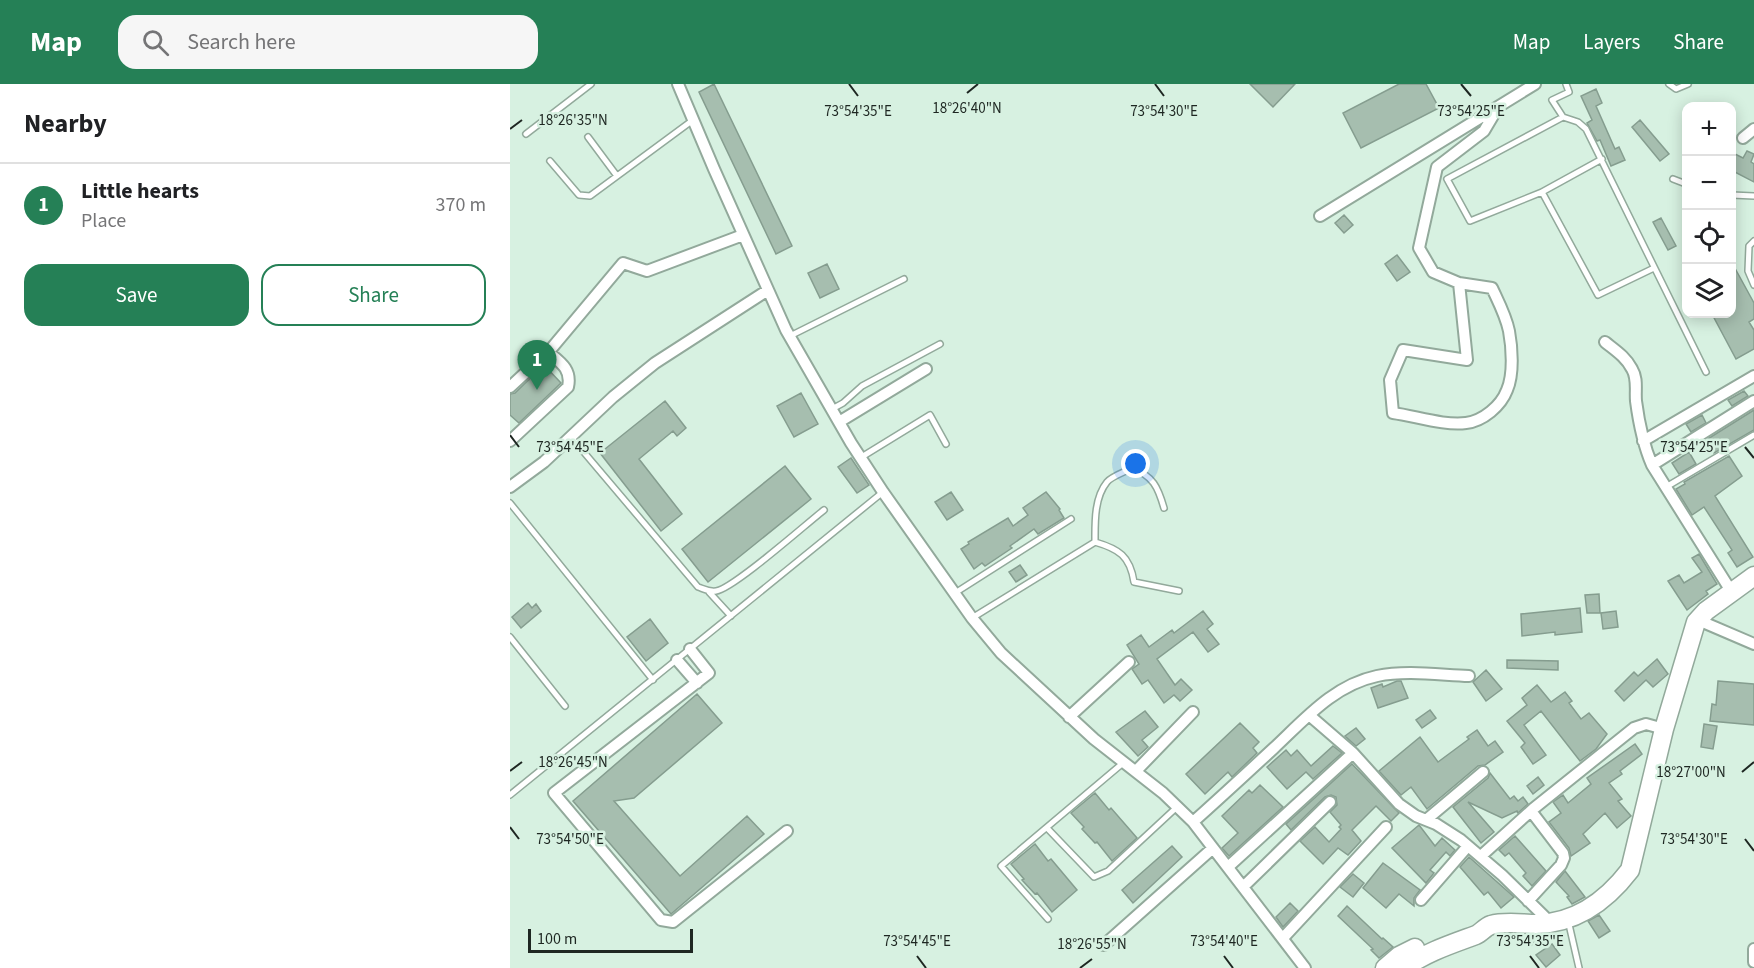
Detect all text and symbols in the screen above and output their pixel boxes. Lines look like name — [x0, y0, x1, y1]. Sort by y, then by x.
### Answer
search box — [118, 15, 538, 69]
text: Map — [30, 22, 82, 62]
icon: search — [139, 26, 172, 59]
text: Search here — [187, 26, 296, 58]
text: Map — [1513, 27, 1550, 57]
text: Layers — [1583, 27, 1640, 57]
text: Share — [1673, 27, 1724, 57]
text: 18°26'40"N — [932, 98, 1002, 119]
text: 73°54'35"E — [824, 101, 892, 122]
text: 73°54'30"E — [1130, 101, 1198, 122]
text: 73°54'25"E — [1437, 101, 1505, 122]
map controls — [1682, 102, 1736, 318]
button: + — [1682, 102, 1736, 156]
text: Nearby — [24, 105, 107, 142]
text: 18°26'35"N — [538, 110, 608, 131]
button: − — [1682, 156, 1736, 210]
text: Little hearts — [81, 175, 199, 207]
text: 1 — [38, 191, 49, 219]
text: 370 m — [436, 191, 486, 219]
text: Place — [81, 207, 126, 235]
button: locate — [1682, 210, 1736, 264]
button: Save — [24, 264, 249, 326]
button: Share — [261, 264, 486, 326]
button: layers — [1682, 264, 1736, 318]
pin: 1 — [518, 340, 556, 390]
text: 73°54'45"E — [536, 437, 604, 458]
text: 73°54'25"E — [1660, 437, 1728, 458]
your location — [1121, 449, 1150, 478]
text: 18°26'45"N — [538, 752, 608, 773]
text: 18°27'00"N — [1656, 762, 1726, 783]
text: 73°54'50"E — [536, 829, 604, 850]
text: 73°54'30"E — [1660, 829, 1728, 850]
scale bar — [528, 926, 693, 954]
text: 100 m — [537, 928, 577, 950]
text: 73°54'45"E — [883, 931, 951, 952]
text: 73°54'40"E — [1190, 931, 1258, 952]
text: 73°54'35"E — [1496, 931, 1564, 952]
text: 18°26'55"N — [1057, 934, 1127, 955]

